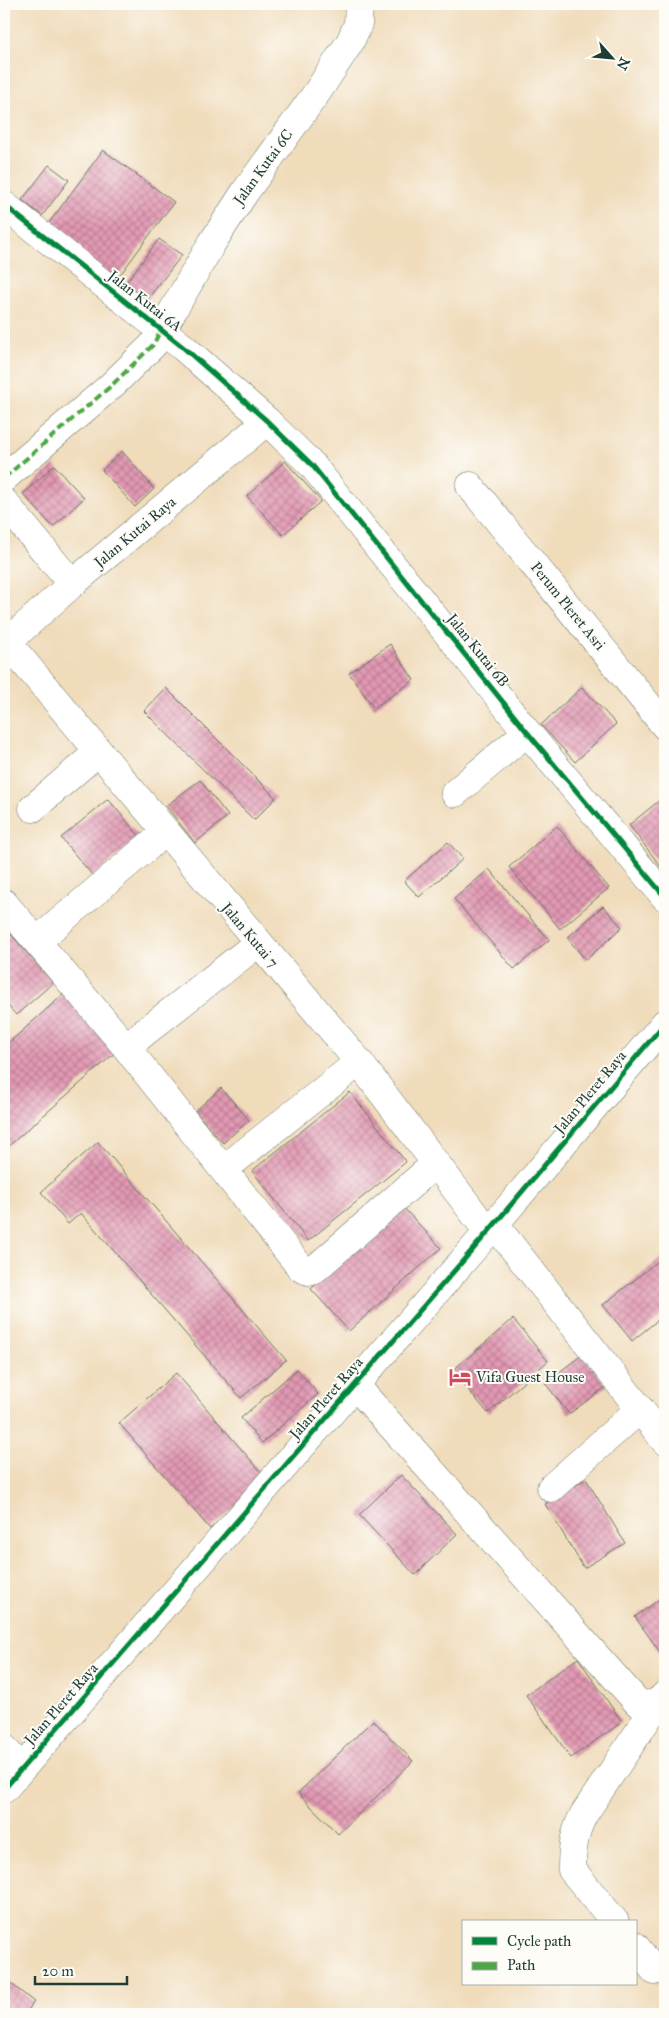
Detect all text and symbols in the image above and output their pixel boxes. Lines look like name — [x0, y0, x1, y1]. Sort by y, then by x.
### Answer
north arrow — [586, 32, 636, 82]
text: N — [613, 55, 633, 73]
street label: Jalan Kutai 6C — [228, 126, 297, 211]
street label: Jalan Kutai 6A — [102, 265, 186, 336]
street label: Jalan Kutai Raya — [89, 492, 181, 573]
street label: Perum Pleret Asri — [527, 558, 609, 654]
street label: Jalan Kutai 6B — [441, 608, 513, 691]
street label: Jalan Kutai 7 — [216, 897, 282, 972]
street label: Jalan Pleret Raya — [549, 1046, 631, 1139]
street label: Jalan Pleret Raya — [284, 1353, 368, 1445]
hotel icon: Vifa Guest House — [447, 1364, 473, 1390]
place label: Vifa Guest House — [475, 1368, 585, 1386]
street label: Jalan Pleret Raya — [19, 1659, 103, 1751]
legend — [462, 1920, 636, 1986]
text: Cycle path — [507, 1932, 572, 1950]
scale bar — [35, 1953, 128, 1985]
text: Path — [507, 1956, 536, 1974]
text: 20 m — [42, 1962, 74, 1980]

